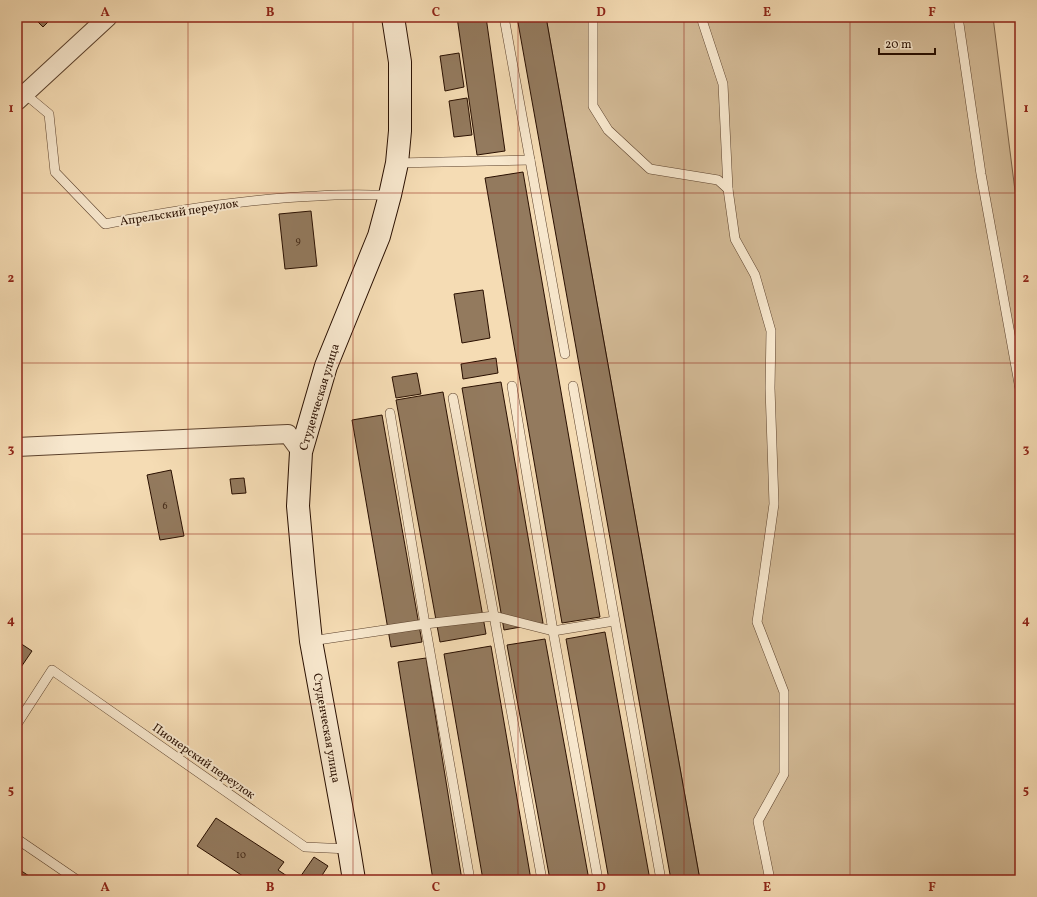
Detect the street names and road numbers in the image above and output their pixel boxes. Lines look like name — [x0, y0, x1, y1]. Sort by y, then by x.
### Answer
street label: Апрельский переулок — [119, 196, 240, 230]
street label: Студенческая улица — [296, 342, 344, 453]
street label: Студенческая улица — [309, 672, 344, 784]
street label: Пионерский переулок — [149, 720, 258, 804]

